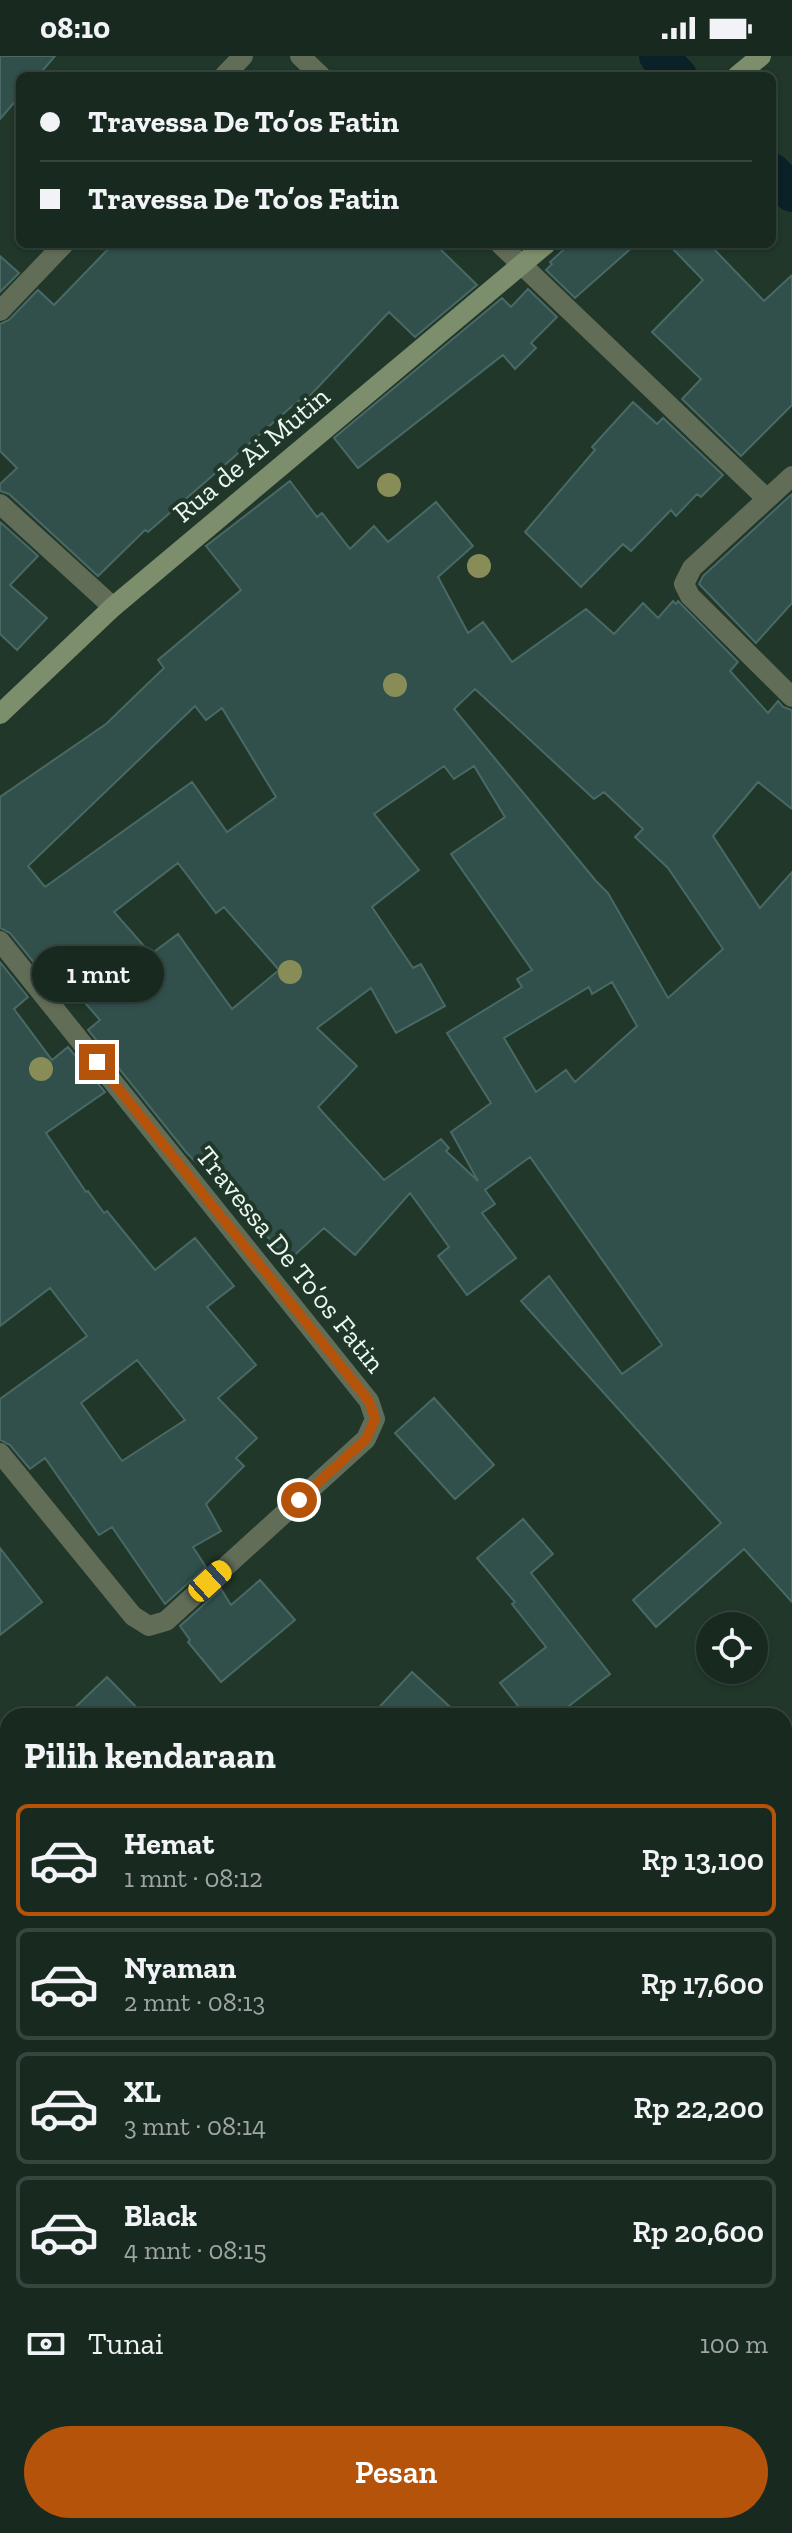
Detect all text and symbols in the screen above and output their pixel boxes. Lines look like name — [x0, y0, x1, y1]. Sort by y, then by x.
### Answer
text: 08:10 — [40, 10, 110, 46]
text: Travessa De To’os Fatin — [88, 104, 399, 140]
text: Travessa De To’os Fatin — [88, 181, 399, 217]
street label: Rua de Ai Mutin — [167, 380, 336, 529]
callout: 1 mnt — [31, 946, 163, 1002]
text: 1 mnt — [66, 958, 130, 990]
route end — [79, 1044, 115, 1080]
street label: Travessa De To’os Fatin — [189, 1139, 392, 1379]
route start — [281, 1482, 317, 1518]
car — [184, 1556, 236, 1606]
map controls — [696, 1612, 768, 1684]
button: locate — [696, 1612, 768, 1684]
text: Pilih kendaraan — [24, 1734, 276, 1777]
icon: car — [28, 1824, 100, 1896]
text: Hemat — [124, 1826, 214, 1862]
text: Rp 13,100 — [642, 1842, 764, 1878]
text: 1 mnt · 08:12 — [124, 1862, 263, 1894]
icon: car — [28, 1948, 100, 2020]
text: Nyaman — [124, 1950, 236, 1986]
text: Rp 17,600 — [641, 1966, 764, 2002]
text: 2 mnt · 08:13 — [124, 1986, 265, 2018]
icon: car — [28, 2072, 100, 2144]
text: XL — [124, 2074, 161, 2110]
text: Rp 22,200 — [634, 2090, 764, 2126]
text: 3 mnt · 08:14 — [124, 2110, 266, 2142]
icon: car — [28, 2196, 100, 2268]
text: Black — [124, 2198, 197, 2234]
text: Rp 20,600 — [632, 2214, 764, 2250]
text: 4 mnt · 08:15 — [124, 2234, 267, 2266]
icon: cash — [24, 2322, 68, 2366]
text: Tunai — [88, 2326, 164, 2362]
text: 100 m — [700, 2328, 768, 2360]
button: Pesan — [24, 2426, 768, 2518]

